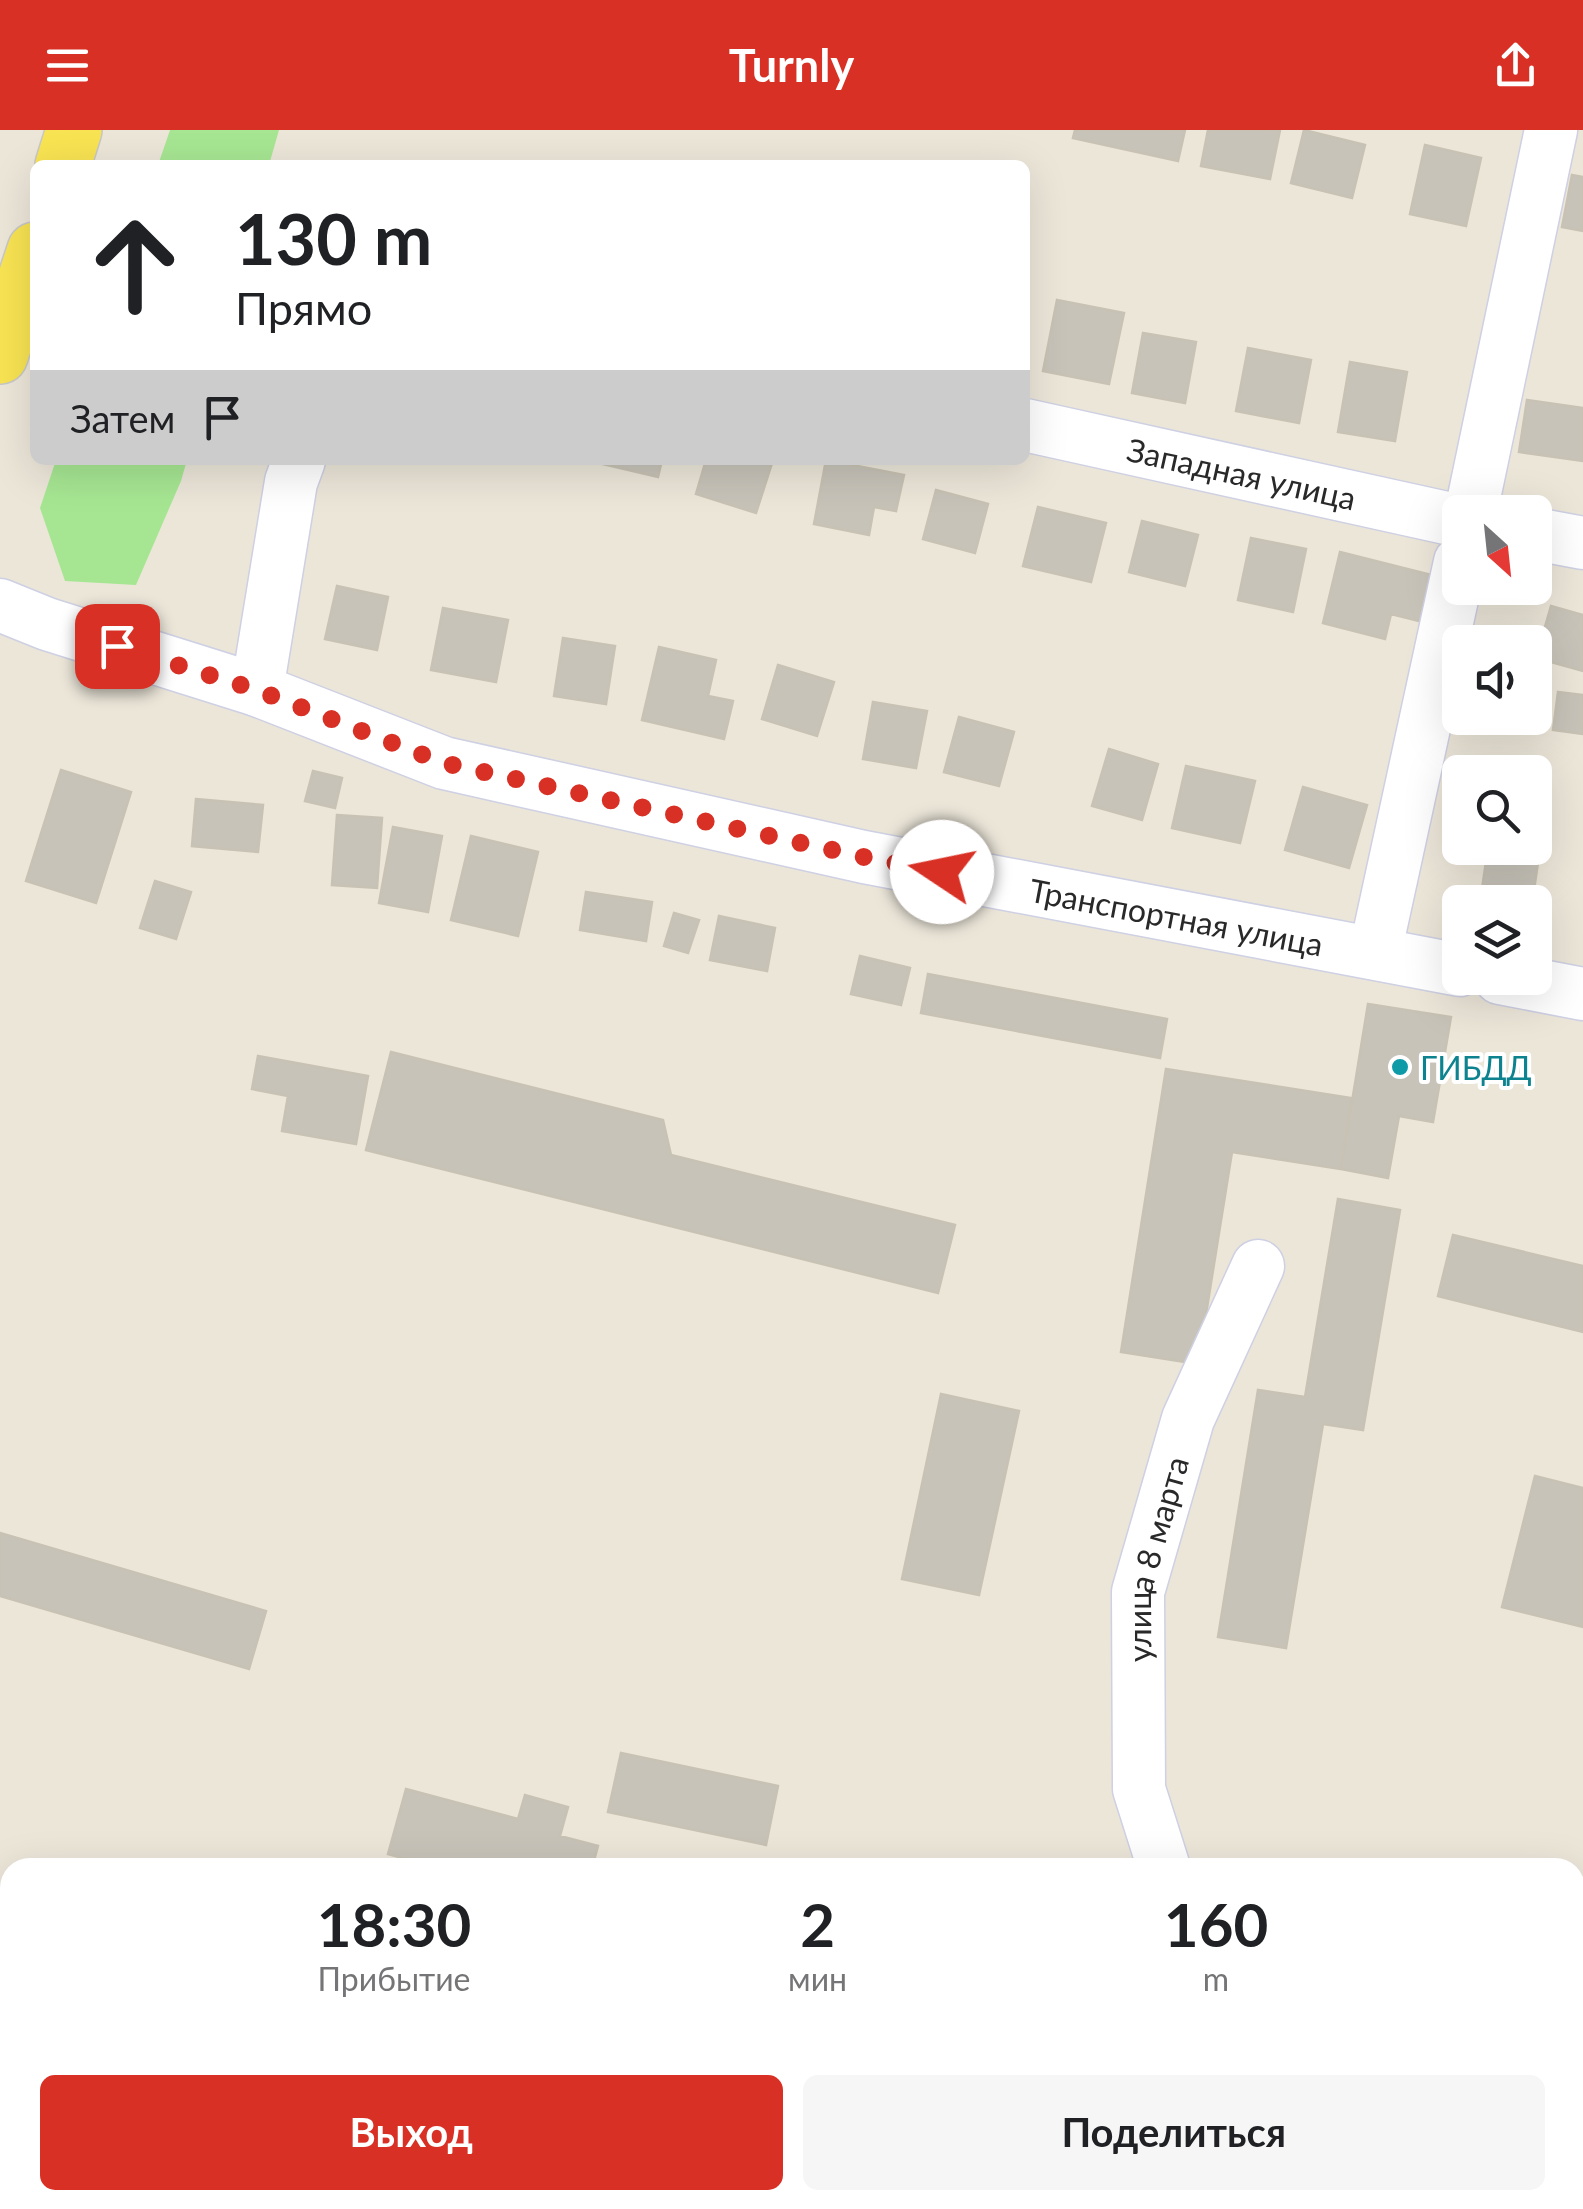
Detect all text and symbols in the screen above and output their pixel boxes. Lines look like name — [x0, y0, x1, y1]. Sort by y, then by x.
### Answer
icon: menu — [40, 38, 95, 93]
text: Turnly — [729, 38, 854, 92]
icon: share — [1488, 38, 1543, 93]
text: 130 m — [235, 196, 432, 280]
icon: ahead — [70, 200, 200, 330]
text: Прямо — [235, 281, 372, 335]
icon: arrive — [195, 390, 250, 445]
text: Затем — [70, 395, 175, 441]
street label: Западная улица — [1124, 429, 1360, 517]
north arrow — [1442, 495, 1552, 605]
map controls — [1442, 495, 1552, 995]
pin — [75, 604, 160, 689]
icon: arrive — [90, 619, 145, 674]
button: sound — [1442, 625, 1552, 735]
button: search — [1442, 755, 1552, 865]
position arrow — [890, 820, 994, 924]
street label: Транспортная улица — [1027, 869, 1326, 963]
button: layers — [1442, 885, 1552, 995]
place label: ГИБДД — [1420, 1048, 1532, 1087]
marker: ГИБДД — [1389, 1056, 1411, 1078]
street label: улица 8 марта — [1118, 1452, 1196, 1662]
text: 18:30 — [317, 1888, 471, 1960]
text: 2 — [800, 1888, 835, 1960]
text: 160 — [1164, 1888, 1268, 1960]
text: Прибытие — [318, 1959, 471, 1998]
text: мин — [788, 1959, 847, 1998]
text: m — [1203, 1959, 1229, 1998]
button: Выход — [40, 2075, 783, 2190]
button: Поделиться — [803, 2075, 1545, 2190]

